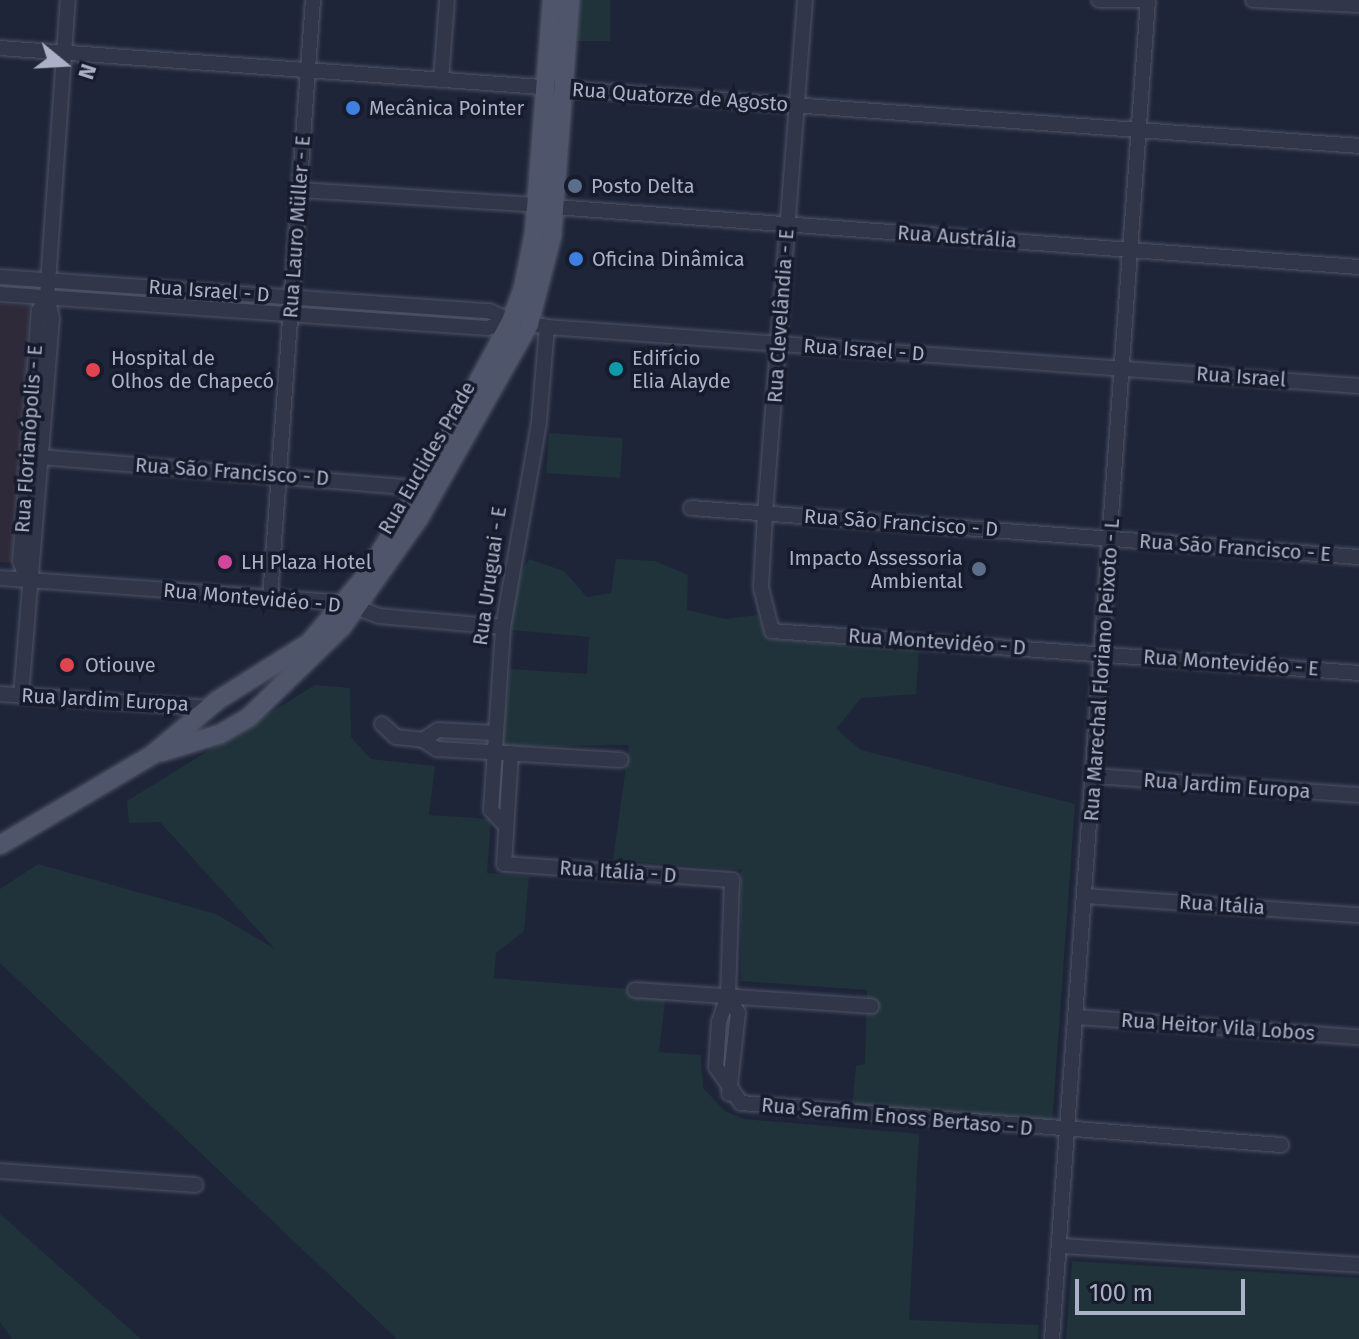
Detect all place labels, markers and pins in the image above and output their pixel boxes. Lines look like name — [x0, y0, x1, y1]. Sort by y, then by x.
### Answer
place label: Mecânica Pointer — [369, 96, 524, 120]
marker: Mecânica Pointer — [344, 99, 362, 117]
place label: Posto Delta — [591, 174, 695, 198]
marker: Posto Delta — [566, 177, 584, 195]
place label: Oficina Dinâmica — [592, 247, 745, 271]
marker: Oficina Dinâmica — [567, 250, 585, 268]
place label: Hospital de Olhos de Chapecó — [111, 346, 274, 393]
place label: Edifício Elia Alayde — [632, 346, 731, 393]
marker: Hospital de Olhos de Chapecó — [82, 359, 104, 381]
marker: Edifício Elia Alayde — [607, 360, 625, 378]
place label: Impacto Assessoria Ambiental — [789, 546, 963, 593]
place label: LH Plaza Hotel — [241, 550, 371, 574]
marker: LH Plaza Hotel — [216, 553, 234, 571]
marker: Impacto Assessoria Ambiental — [970, 560, 988, 578]
place label: Otiouve — [85, 653, 156, 677]
marker: Otiouve — [56, 654, 78, 676]

